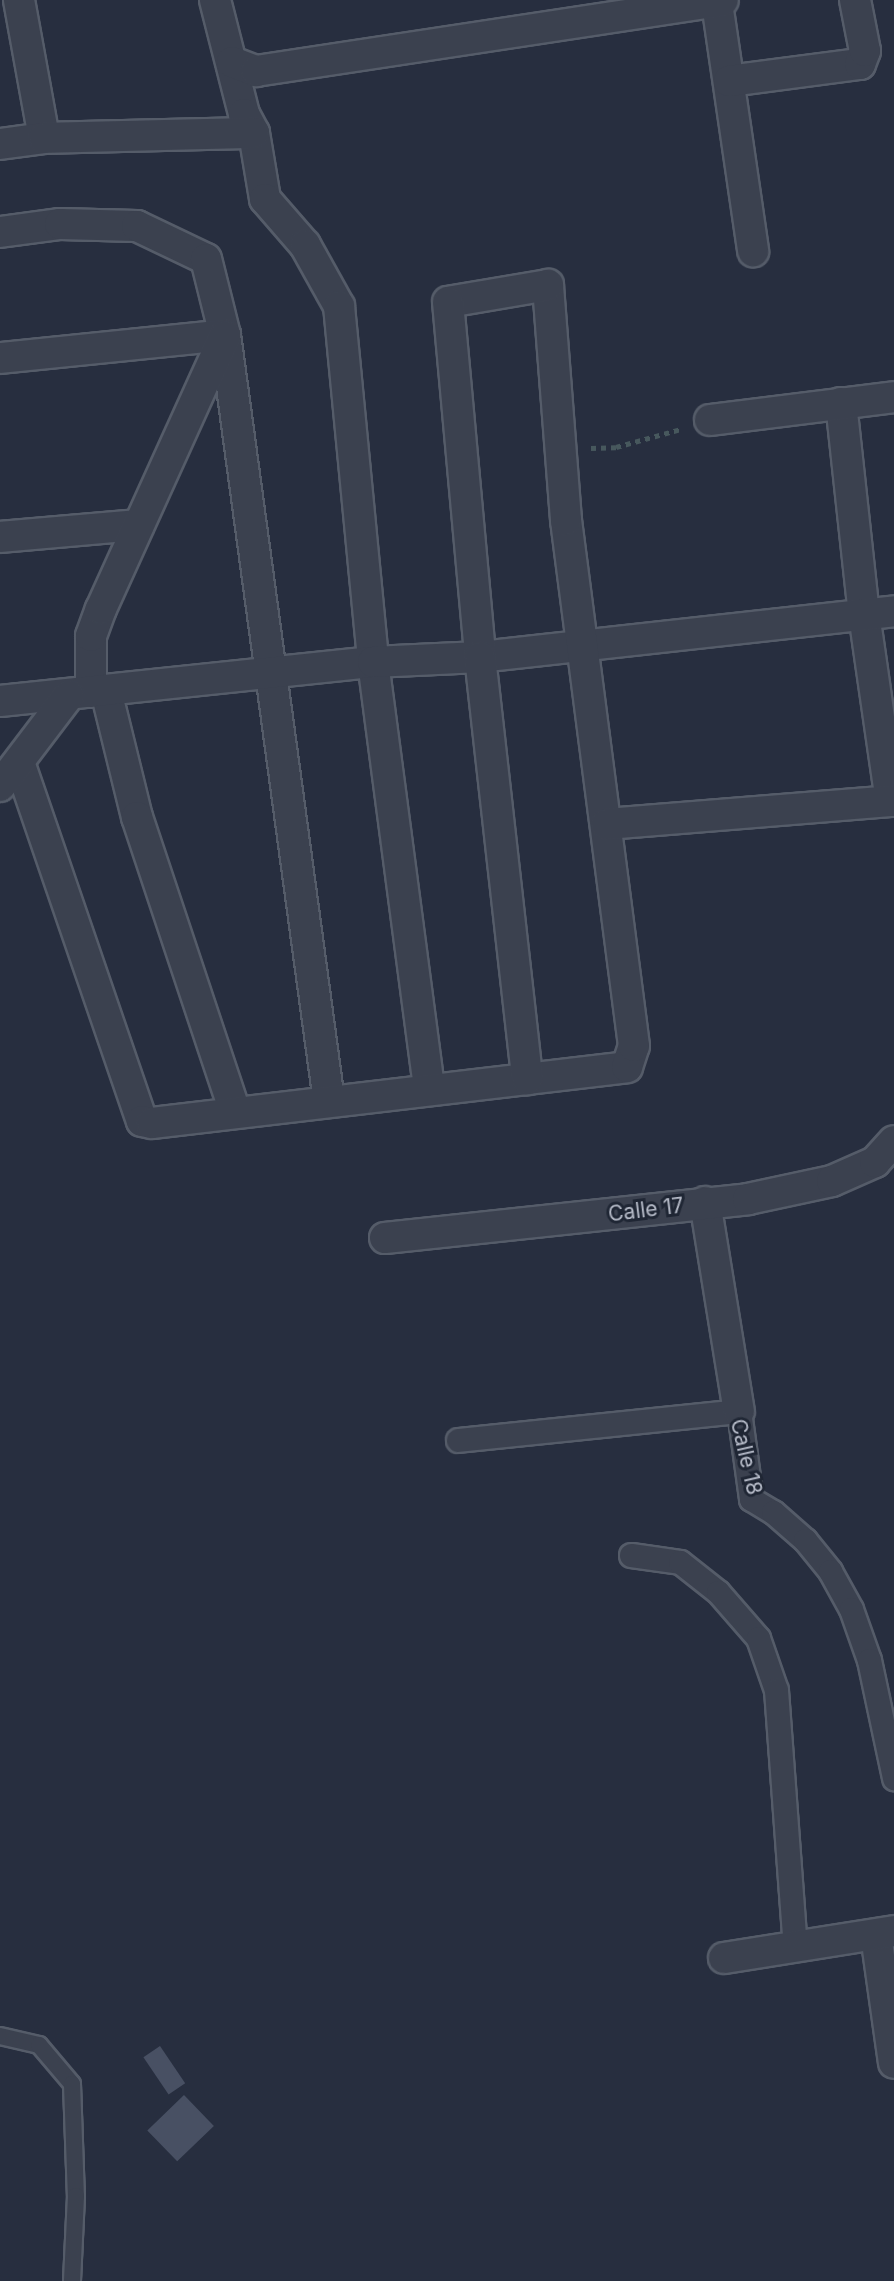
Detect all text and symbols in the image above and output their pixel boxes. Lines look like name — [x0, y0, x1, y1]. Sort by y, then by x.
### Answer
street label: Calle 17 — [607, 1193, 685, 1227]
street label: Calle 18 — [725, 1417, 767, 1497]

